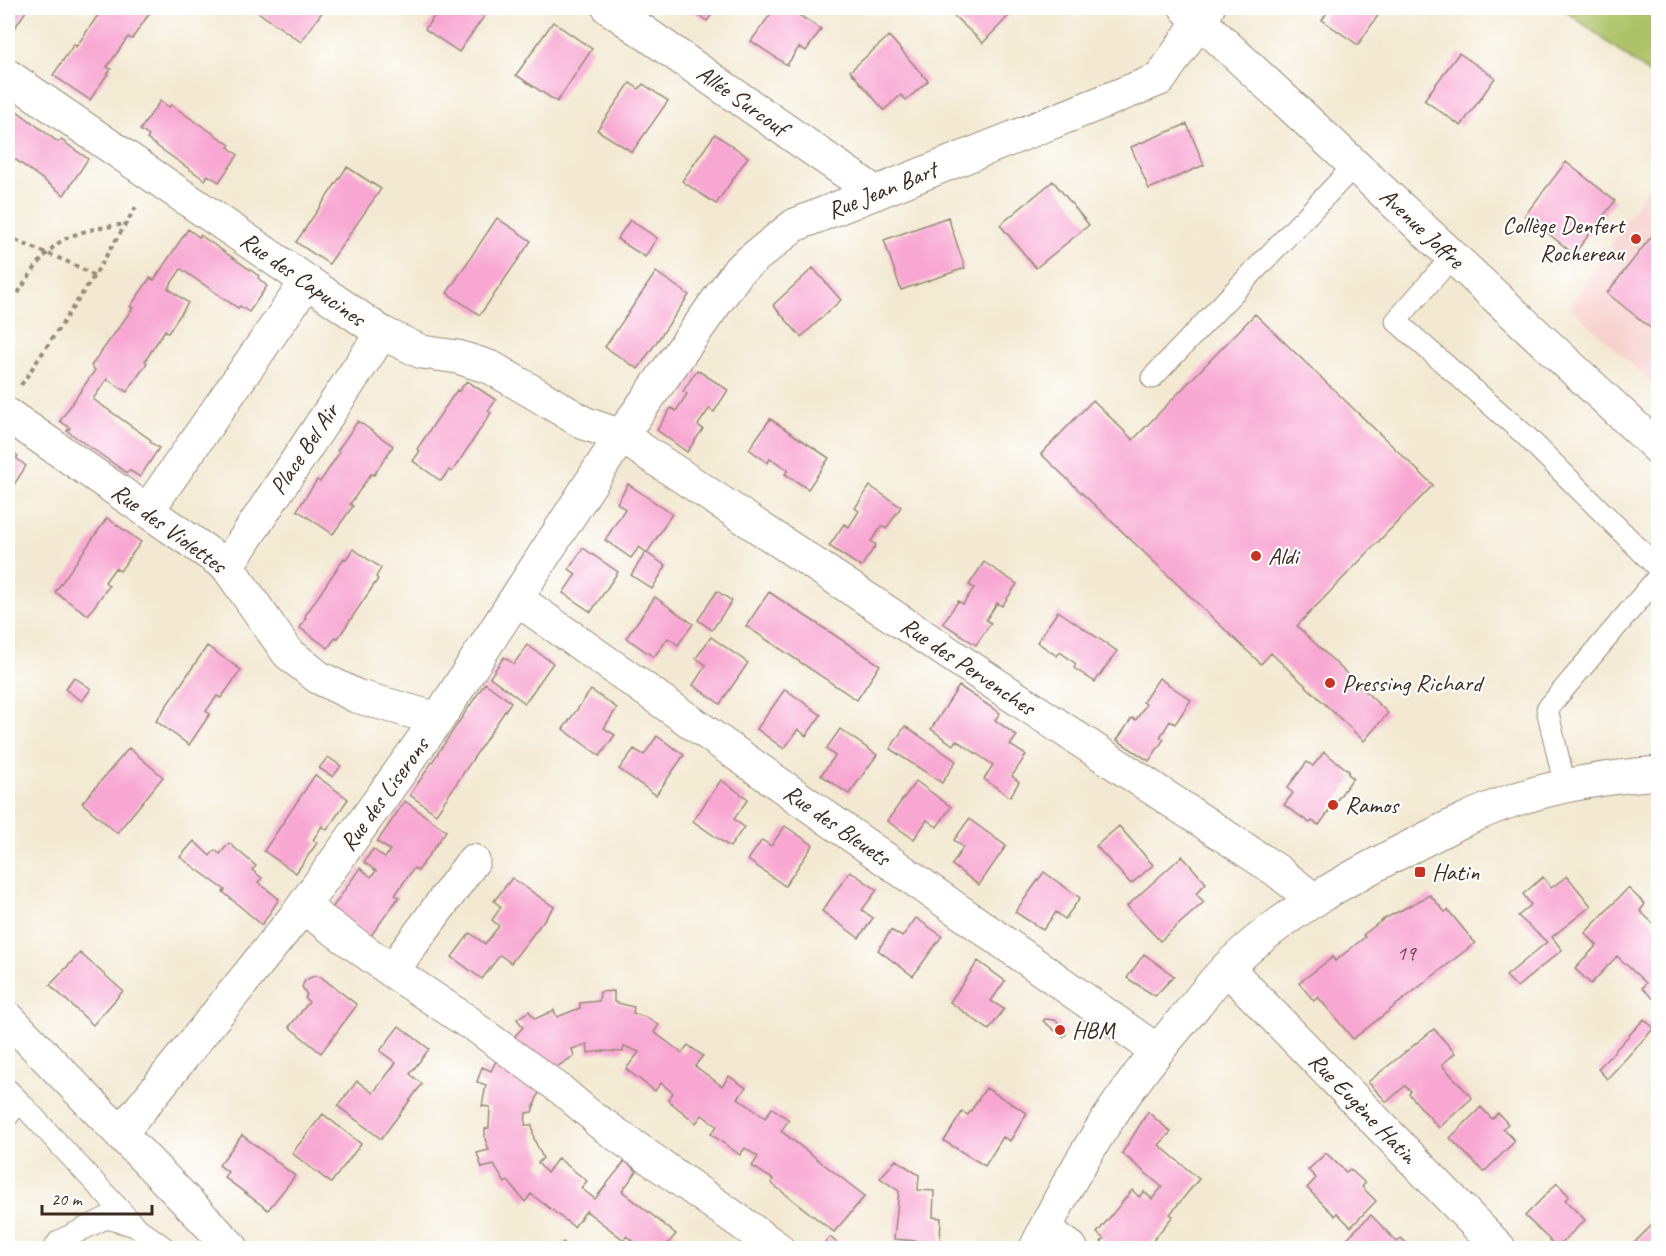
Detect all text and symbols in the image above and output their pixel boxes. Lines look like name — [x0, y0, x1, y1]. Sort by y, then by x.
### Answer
street label: Allée Surcouf — [691, 58, 798, 145]
street label: Rue Jean Bart — [823, 153, 944, 226]
street label: Avenue Joffre — [1373, 181, 1472, 276]
place label: Collège Denfert Rochereau — [1502, 210, 1626, 268]
street label: Rue des Capucines — [235, 225, 373, 334]
marker: Collège Denfert Rochereau — [1629, 232, 1643, 246]
street label: Place Bel Air — [263, 396, 347, 500]
street label: Rue des Violettes — [106, 476, 234, 581]
place label: Aldi — [1268, 541, 1301, 571]
marker: Aldi — [1249, 549, 1263, 563]
street label: Rue des Pervenches — [895, 610, 1042, 723]
place label: Pressing Richard — [1342, 668, 1485, 698]
marker: Pressing Richard — [1323, 676, 1337, 690]
street label: Rue des Liserons — [333, 730, 436, 857]
street label: Rue des Bleuets — [778, 777, 897, 874]
place label: Ramos — [1345, 790, 1400, 820]
marker: Ramos — [1326, 798, 1340, 812]
place label: Hatin — [1432, 857, 1479, 887]
marker: Hatin — [1413, 865, 1427, 879]
house number: 19 — [1397, 940, 1417, 966]
place label: HBM — [1072, 1015, 1117, 1045]
marker: HBM — [1053, 1023, 1067, 1037]
street label: Rue Eugène Hatin — [1302, 1046, 1424, 1171]
scale bar — [42, 1178, 152, 1216]
text: 20 m — [51, 1188, 84, 1210]

